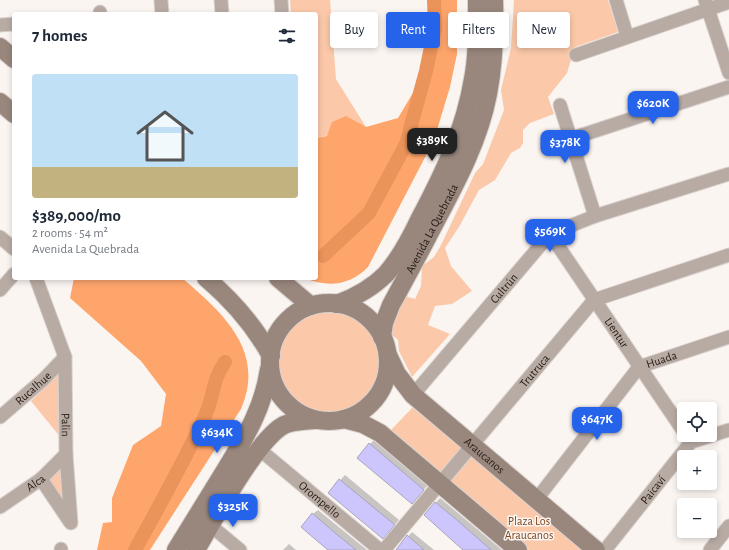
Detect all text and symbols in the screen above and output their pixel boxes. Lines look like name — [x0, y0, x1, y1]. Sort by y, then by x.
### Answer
chip: Buy — [330, 12, 378, 48]
chip: Rent — [386, 12, 440, 48]
chip: Filters — [448, 12, 509, 48]
chip: New — [517, 12, 570, 48]
icon: filters — [276, 25, 298, 47]
text: 7 homes — [32, 27, 88, 44]
pin: $620K — [625, 91, 681, 125]
text: $620K — [637, 97, 669, 110]
icon: home — [129, 100, 201, 172]
pin: $389K — [404, 128, 460, 162]
pin: $378K — [537, 130, 593, 164]
text: $389K — [416, 134, 448, 147]
text: $378K — [549, 136, 581, 149]
street label: Avenida La Quebrada — [403, 182, 460, 275]
text: $389,000/mo — [32, 207, 121, 224]
pin: $569K — [522, 219, 578, 253]
text: $569K — [534, 225, 566, 238]
text: 2 rooms · 54 m² — [32, 227, 108, 240]
text: Avenida La Quebrada — [32, 243, 139, 256]
street label: Cultrún — [488, 271, 520, 306]
street label: Lientur — [602, 315, 631, 350]
street label: Huada — [645, 349, 679, 370]
street label: Trutruca — [517, 352, 552, 390]
street label: Rucalhue — [13, 369, 54, 407]
map controls — [677, 402, 717, 538]
button: locate — [677, 402, 717, 442]
pin: $647K — [569, 407, 625, 441]
street label: Palin — [60, 413, 72, 437]
text: $647K — [581, 413, 613, 426]
pin: $634K — [189, 420, 245, 454]
text: $634K — [201, 426, 233, 439]
street label: Araucanos — [462, 435, 507, 476]
button: + — [677, 450, 717, 490]
street label: Alca — [24, 472, 48, 493]
street label: Paicaví — [638, 473, 668, 506]
street label: Orompello — [296, 479, 343, 520]
pin: $325K — [205, 494, 261, 528]
button: − — [677, 498, 717, 538]
text: $325K — [218, 500, 248, 513]
park label: Plaza Los Araucanos — [505, 515, 553, 541]

